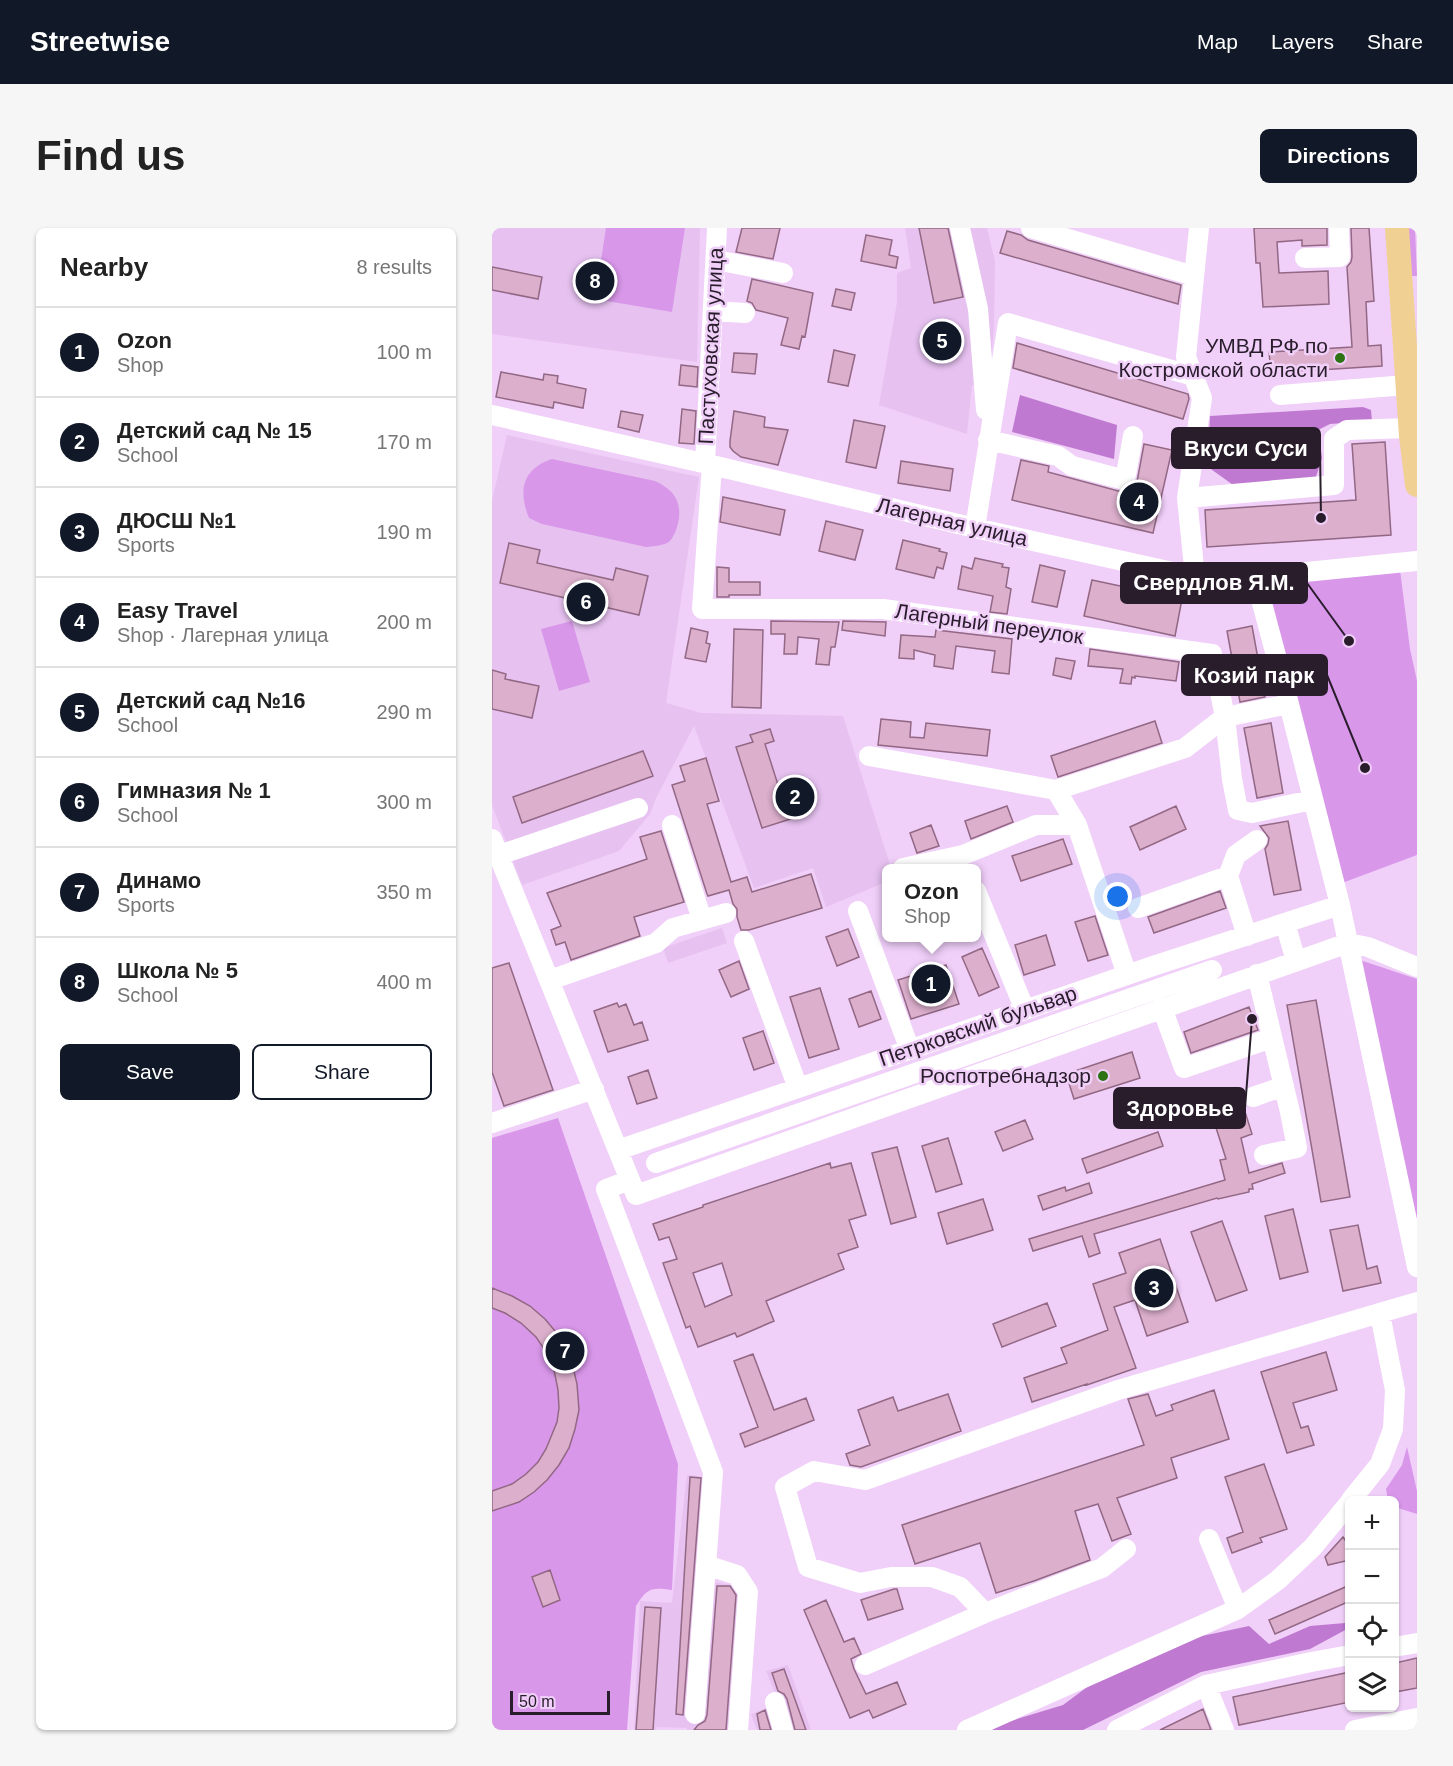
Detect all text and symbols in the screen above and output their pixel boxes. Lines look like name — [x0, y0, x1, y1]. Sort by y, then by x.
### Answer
text: Streetwise — [30, 26, 170, 57]
text: Map — [1197, 30, 1238, 53]
text: Layers — [1271, 30, 1334, 53]
text: Share — [1367, 30, 1423, 53]
button: Directions — [1260, 129, 1417, 183]
text: Find us — [36, 132, 185, 179]
street label: Пастуховская улица — [694, 247, 727, 445]
text: Nearby — [60, 252, 148, 282]
text: 8 results — [356, 256, 432, 278]
pin: 8 — [576, 259, 614, 304]
pin: 5 — [922, 318, 962, 364]
text: Ozon — [117, 328, 172, 353]
place label: УМВД РФ по Костромской области — [1118, 334, 1328, 381]
text: 1 — [74, 341, 85, 363]
text: 100 m — [376, 341, 432, 363]
marker: УМВД РФ по Костромской области — [1333, 351, 1347, 365]
text: Shop — [117, 354, 164, 376]
text: Детский сад № 15 — [117, 418, 312, 443]
callout: Вкуси Суси — [1172, 428, 1320, 468]
text: 2 — [74, 431, 85, 453]
text: 170 m — [376, 431, 432, 453]
text: Вкуси Суси — [1184, 436, 1308, 461]
text: School — [117, 444, 178, 466]
pin: 4 — [1120, 480, 1158, 524]
street label: Лагерная улица — [874, 493, 1030, 550]
text: ДЮСШ №1 — [117, 508, 236, 533]
text: 3 — [74, 521, 85, 543]
text: 190 m — [376, 521, 432, 543]
text: Sports — [117, 534, 175, 556]
callout: Свердлов Я.М. — [1121, 563, 1307, 603]
text: Свердлов Я.М. — [1133, 570, 1295, 595]
pin: 6 — [566, 580, 605, 625]
text: Easy Travel — [117, 598, 238, 623]
street label: Лагерный переулок — [893, 599, 1085, 648]
text: 4 — [74, 611, 85, 633]
text: 200 m — [376, 611, 432, 633]
text: Shop · Лагерная улица — [117, 624, 328, 646]
callout: Козий парк — [1182, 655, 1327, 695]
text: Козий парк — [1194, 663, 1315, 688]
text: Детский сад №16 — [117, 688, 306, 713]
text: 5 — [74, 701, 85, 723]
text: 290 m — [376, 701, 432, 723]
text: School — [117, 714, 178, 736]
pin: 2 — [776, 774, 814, 820]
text: Гимназия № 1 — [117, 778, 271, 803]
text: 6 — [74, 791, 85, 813]
text: 300 m — [376, 791, 432, 813]
text: School — [117, 804, 178, 826]
popup — [882, 864, 981, 942]
text: Динамо — [117, 868, 201, 893]
text: Ozon — [904, 879, 959, 904]
text: 7 — [74, 881, 85, 903]
text: 350 m — [376, 881, 432, 903]
your location — [1103, 882, 1132, 911]
text: Sports — [117, 894, 175, 916]
text: Shop — [904, 905, 951, 927]
text: Школа № 5 — [117, 958, 238, 983]
pin: 1 — [912, 962, 950, 1006]
text: 8 — [74, 971, 85, 993]
text: 400 m — [376, 971, 432, 993]
street label: Петрковский бульвар — [876, 981, 1080, 1070]
text: School — [117, 984, 178, 1006]
button: Save — [60, 1044, 240, 1100]
button: Share — [252, 1044, 432, 1100]
place label: Роспотребнадзор — [920, 1064, 1091, 1087]
marker: Роспотребнадзор — [1096, 1069, 1110, 1083]
callout: Здоровье — [1114, 1088, 1245, 1128]
text: Здоровье — [1126, 1096, 1234, 1121]
pin: 3 — [1134, 1266, 1174, 1310]
pin: 7 — [546, 1328, 584, 1374]
map controls — [1345, 1496, 1399, 1712]
button: + — [1345, 1496, 1399, 1550]
button: − — [1345, 1550, 1399, 1604]
button: locate — [1345, 1604, 1399, 1658]
button: layers — [1345, 1658, 1399, 1712]
scale bar — [510, 1688, 610, 1716]
text: 50 m — [519, 1693, 555, 1710]

